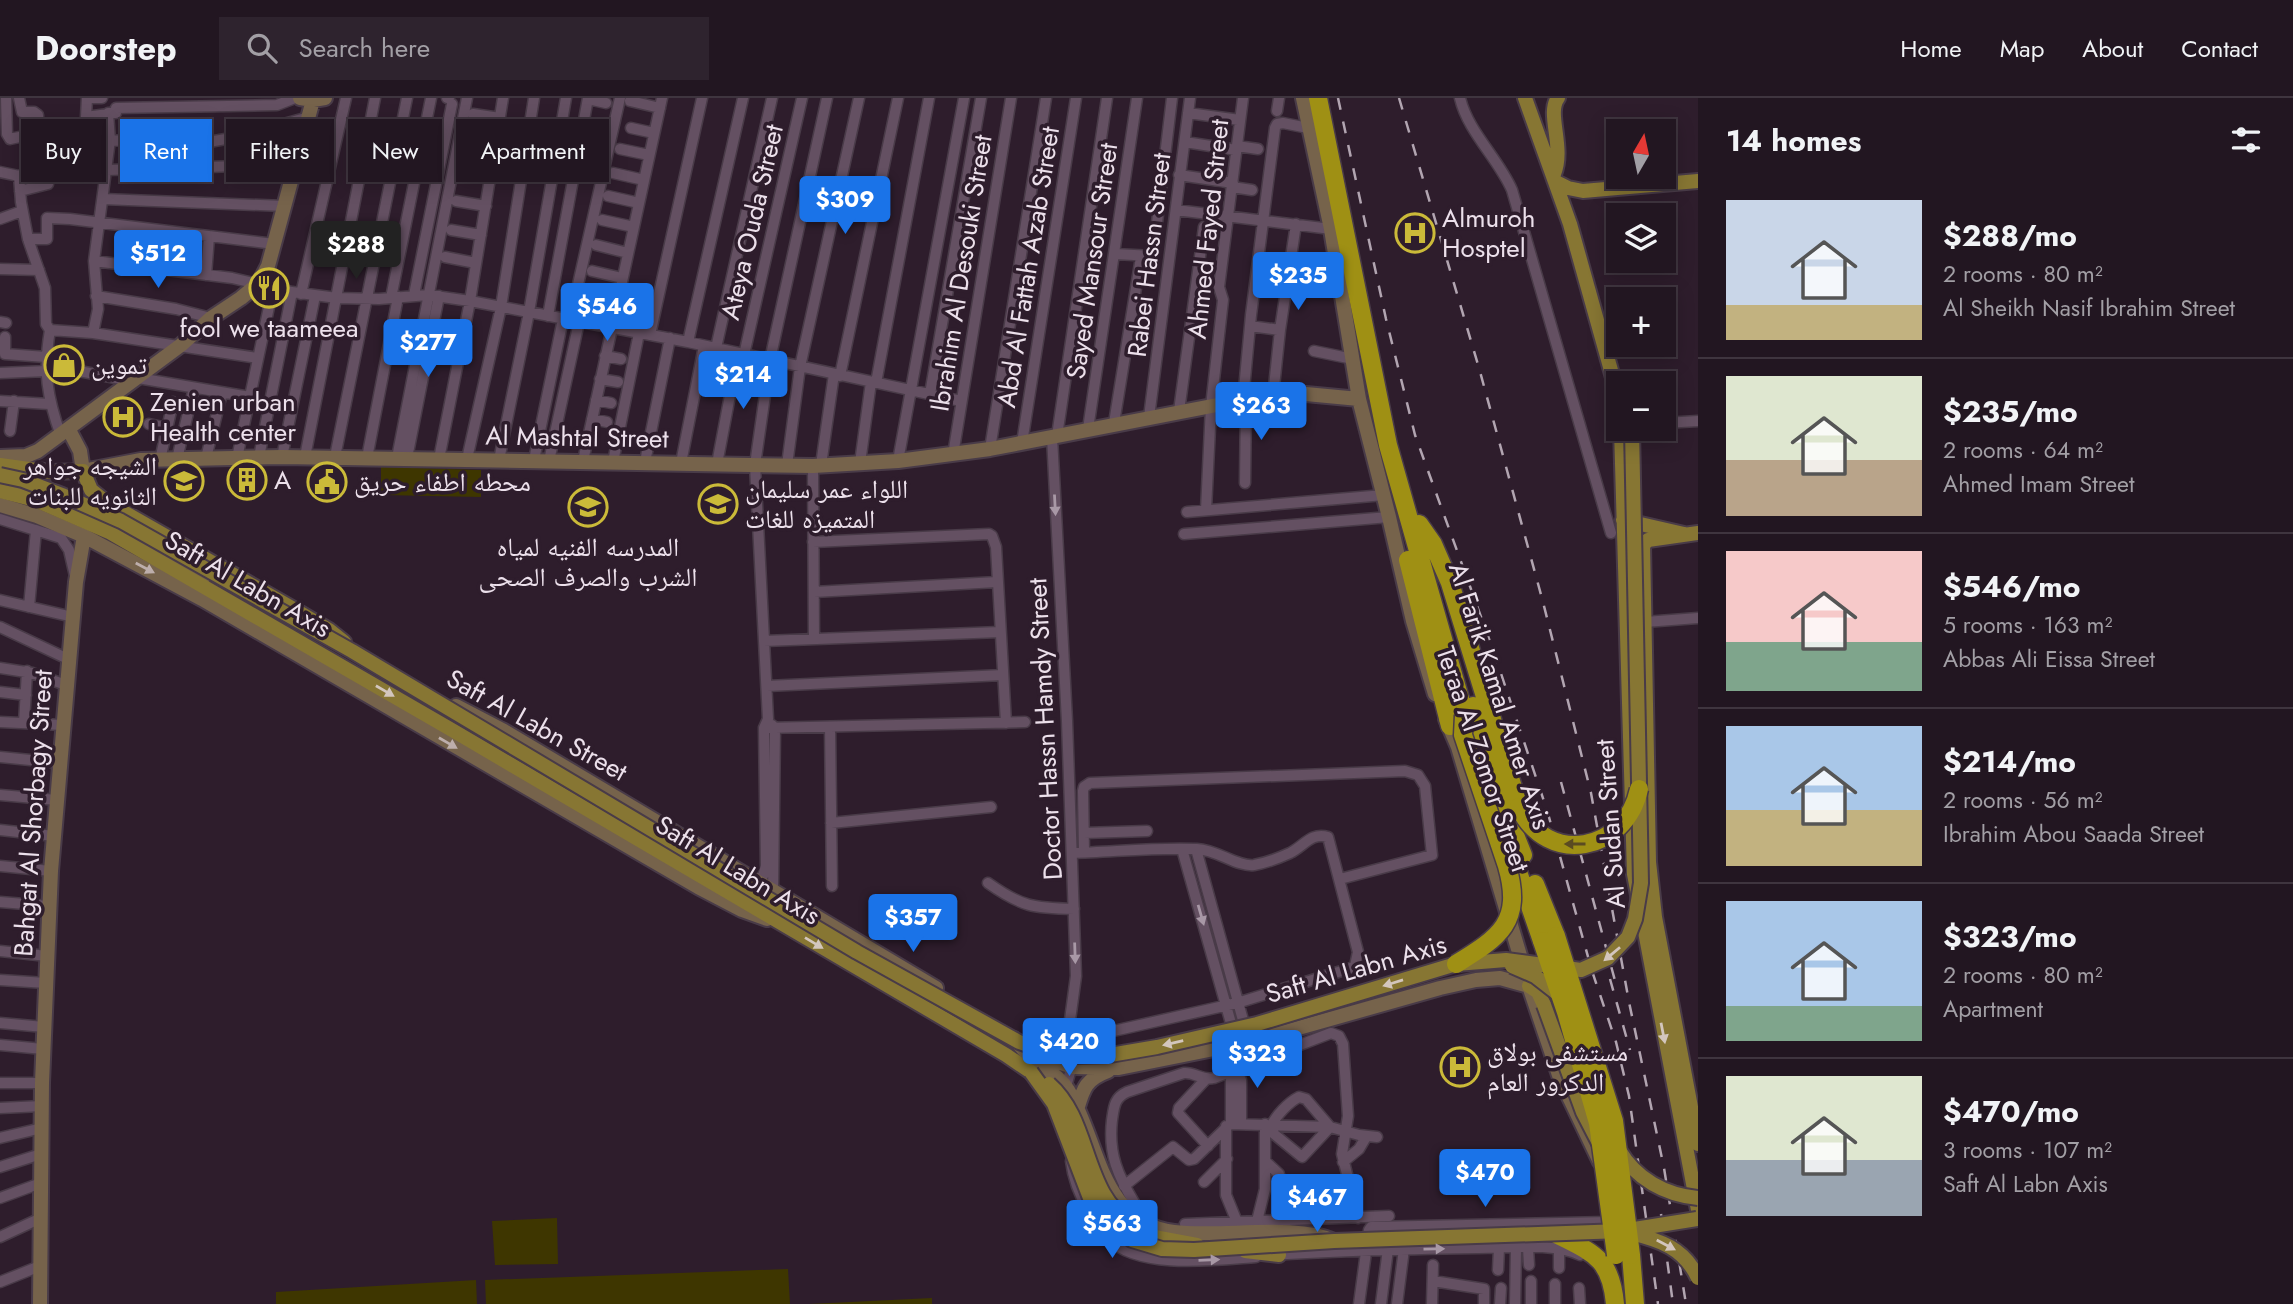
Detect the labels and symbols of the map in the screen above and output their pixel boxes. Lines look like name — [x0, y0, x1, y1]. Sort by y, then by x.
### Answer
street label: Ahmed Fayed Street — [1178, 116, 1239, 341]
north arrow — [1606, 119, 1676, 189]
street label: Ateya Ouda Street — [711, 120, 793, 323]
street label: Abd Al Fattah Azab Street — [987, 123, 1069, 410]
street label: Ibrahim Al Desouki Street — [920, 131, 1002, 414]
street label: Sayed Mansour Street — [1057, 140, 1127, 381]
street label: Rabei Hassn Street — [1118, 150, 1180, 359]
pin: $309 — [804, 176, 886, 236]
place label: Almuroh Hosptel — [1442, 199, 1535, 267]
hospital icon: Almuroh Hosptel — [1394, 212, 1436, 254]
pin: $288 — [315, 222, 397, 281]
pin: $512 — [117, 230, 199, 290]
pin: $235 — [1257, 252, 1339, 312]
restaurant icon: fool we taameea — [248, 267, 290, 309]
pin: $546 — [566, 284, 648, 343]
place label: fool we taameea — [180, 309, 358, 347]
pin: $277 — [387, 320, 469, 379]
shop icon: تموين — [43, 344, 85, 386]
place label: تموين — [91, 346, 147, 384]
pin: $214 — [702, 352, 784, 411]
pin: $263 — [1220, 382, 1302, 442]
place label: Zenien urban Health center — [150, 383, 296, 451]
hospital icon: Zenien urban Health center — [102, 396, 144, 438]
street label: Al Mashtal Street — [485, 416, 670, 458]
place label: الشيجه جواهر الثانويه للبنات — [22, 447, 157, 515]
building icon: A — [226, 459, 268, 501]
school or university icon: الشيجه جواهر الثانويه للبنات — [163, 460, 205, 502]
place label: A — [274, 461, 292, 499]
public building icon: محطه اطفاء حريق — [306, 461, 348, 503]
place label: محطه اطفاء حريق — [354, 463, 531, 501]
place label: اللواء عمر سليمان المتميزه للغات — [745, 470, 908, 538]
school or university icon: اللواء عمر سليمان المتميزه للغات — [697, 483, 739, 525]
school or university icon: المدرسه الفنيه لمياه الشرب والصرف الصحى — [567, 486, 609, 528]
one-way arrow — [1050, 494, 1061, 516]
street label: Saft Al Labn Axis — [158, 521, 338, 647]
place label: المدرسه الفنيه لمياه الشرب والصرف الصحى — [479, 528, 697, 596]
street label: Al Farik Kamal Amer Axis — [1439, 558, 1561, 834]
one-way arrow — [135, 562, 155, 574]
street label: Doctor Hassn Hamdy Street — [1018, 576, 1072, 881]
street label: Teraa Al Zomor Street — [1427, 641, 1540, 878]
street label: Saft Al Labn Street — [440, 659, 635, 791]
street label: Bahgat Al Shorbagy Street — [4, 668, 62, 958]
one-way arrow — [376, 685, 395, 697]
one-way arrow — [439, 737, 458, 749]
street label: Al Sudan Street — [1585, 737, 1635, 910]
street label: Saft Al Labn Axis — [648, 806, 828, 934]
one-way arrow — [1564, 838, 1586, 850]
pin: $357 — [872, 894, 954, 954]
one-way arrow — [1196, 905, 1206, 926]
street label: Saft Al Labn Axis — [1261, 925, 1451, 1013]
one-way arrow — [804, 937, 823, 949]
one-way arrow — [1070, 942, 1081, 964]
one-way arrow — [1603, 946, 1621, 961]
one-way arrow — [1382, 978, 1403, 989]
pin: $420 — [1028, 1018, 1110, 1078]
one-way arrow — [1658, 1022, 1669, 1044]
pin: $323 — [1216, 1030, 1298, 1090]
place label: مستشفى بولاق الدكرور العام — [1487, 1033, 1628, 1101]
one-way arrow — [1162, 1038, 1184, 1049]
hospital icon: مستشفى بولاق الدكرور العام — [1439, 1046, 1481, 1088]
pin: $470 — [1444, 1150, 1526, 1209]
pin: $467 — [1276, 1174, 1358, 1234]
pin: $563 — [1071, 1200, 1153, 1260]
one-way arrow — [1657, 1238, 1677, 1250]
one-way arrow — [1424, 1243, 1446, 1254]
one-way arrow — [1198, 1254, 1220, 1265]

